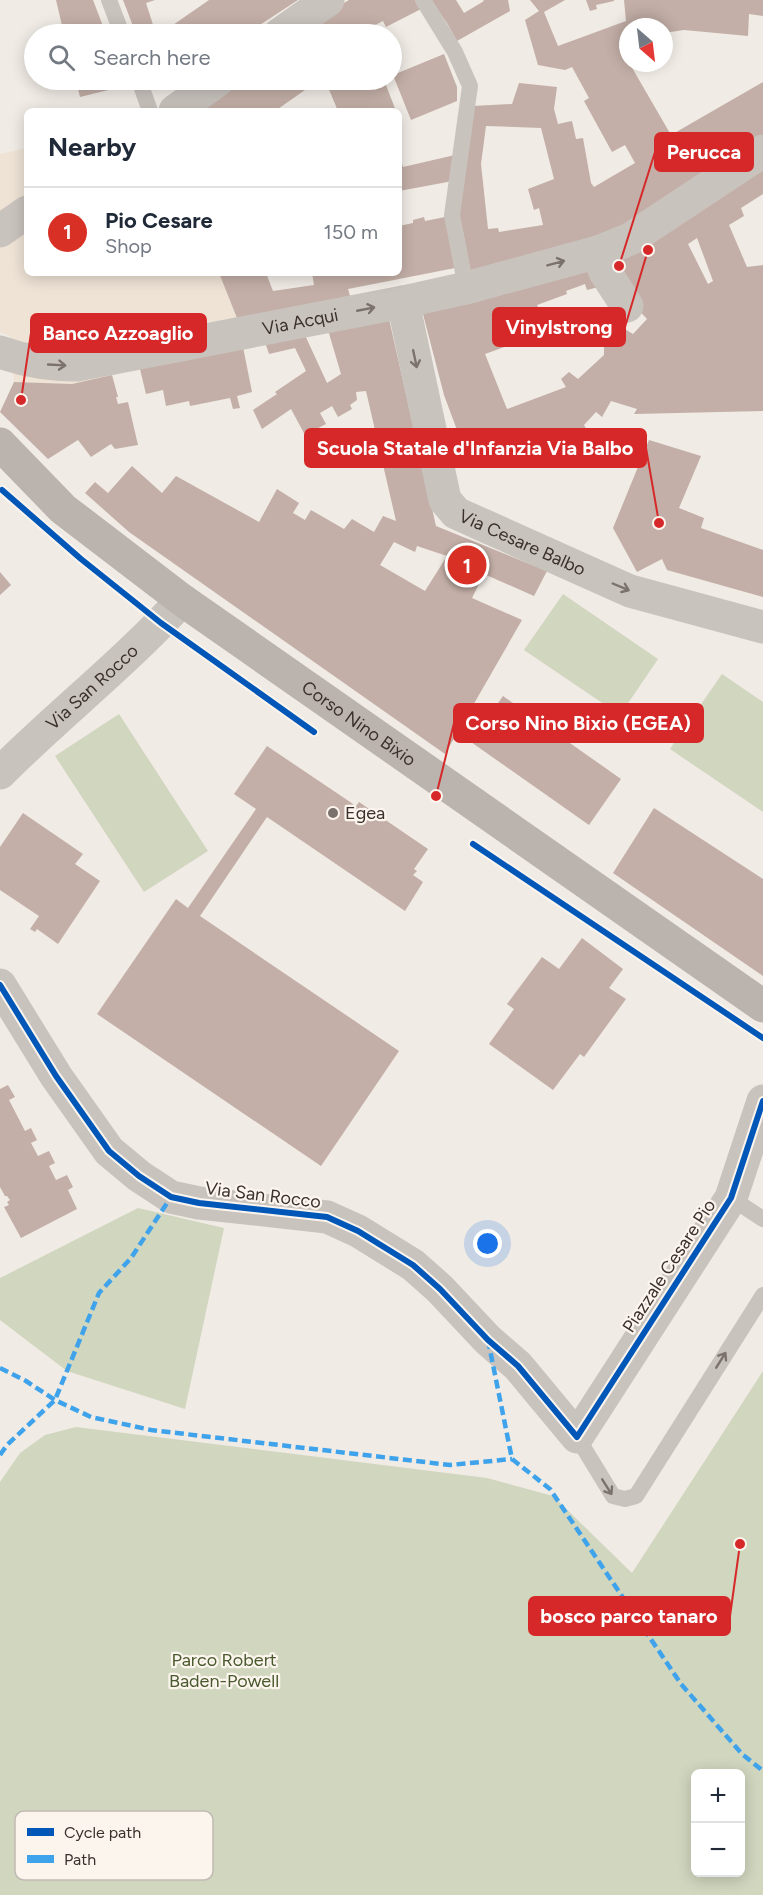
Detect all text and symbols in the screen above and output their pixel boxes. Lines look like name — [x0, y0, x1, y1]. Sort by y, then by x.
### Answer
north arrow — [619, 18, 673, 72]
search box — [24, 24, 402, 90]
icon: search — [45, 41, 78, 74]
text: Search here — [93, 44, 211, 71]
text: Nearby — [48, 131, 136, 163]
callout: Perucca — [655, 133, 753, 171]
text: Perucca — [667, 140, 741, 164]
text: Pio Cesare — [105, 207, 213, 234]
text: 1 — [63, 220, 72, 244]
text: 150 m — [323, 220, 378, 244]
text: Shop — [105, 234, 152, 258]
one-way arrow — [546, 256, 565, 268]
one-way arrow — [356, 303, 376, 314]
street label: Via Acqui — [261, 304, 340, 340]
callout: Vinylstrong — [493, 308, 625, 346]
callout: Banco Azzoaglio — [31, 314, 206, 352]
text: Vinylstrong — [505, 315, 613, 339]
text: Banco Azzoaglio — [43, 321, 194, 345]
one-way arrow — [410, 349, 421, 368]
one-way arrow — [46, 359, 66, 370]
callout: Scuola Statale d'Infanzia Via Balbo — [305, 429, 646, 467]
text: Scuola Statale d'Infanzia Via Balbo — [317, 436, 634, 460]
street label: Via Cesare Balbo — [456, 505, 589, 581]
pin: 1 — [448, 542, 486, 588]
one-way arrow — [611, 582, 630, 593]
street label: Via San Rocco — [42, 640, 143, 735]
street label: Corso Nino Bixio — [297, 676, 420, 771]
callout: Corso Nino Bixio (EGEA) — [454, 704, 703, 742]
text: Corso Nino Bixio (EGEA) — [465, 711, 691, 735]
place label: Egea — [345, 802, 385, 824]
marker: Egea — [326, 806, 340, 820]
street label: Via San Rocco — [204, 1177, 322, 1213]
street label: Piazzale Cesare Pio — [618, 1195, 720, 1337]
your location — [473, 1229, 502, 1258]
one-way arrow — [715, 1352, 728, 1369]
one-way arrow — [601, 1478, 614, 1495]
callout: bosco parco tanaro — [529, 1597, 730, 1635]
text: bosco parco tanaro — [540, 1604, 718, 1628]
park label: Parco Robert Baden-Powell — [169, 1649, 279, 1692]
map controls — [691, 1769, 745, 1877]
button: + — [691, 1769, 745, 1823]
legend — [15, 1811, 213, 1880]
text: Cycle path — [64, 1823, 141, 1842]
button: − — [691, 1823, 745, 1877]
text: Path — [64, 1850, 96, 1869]

